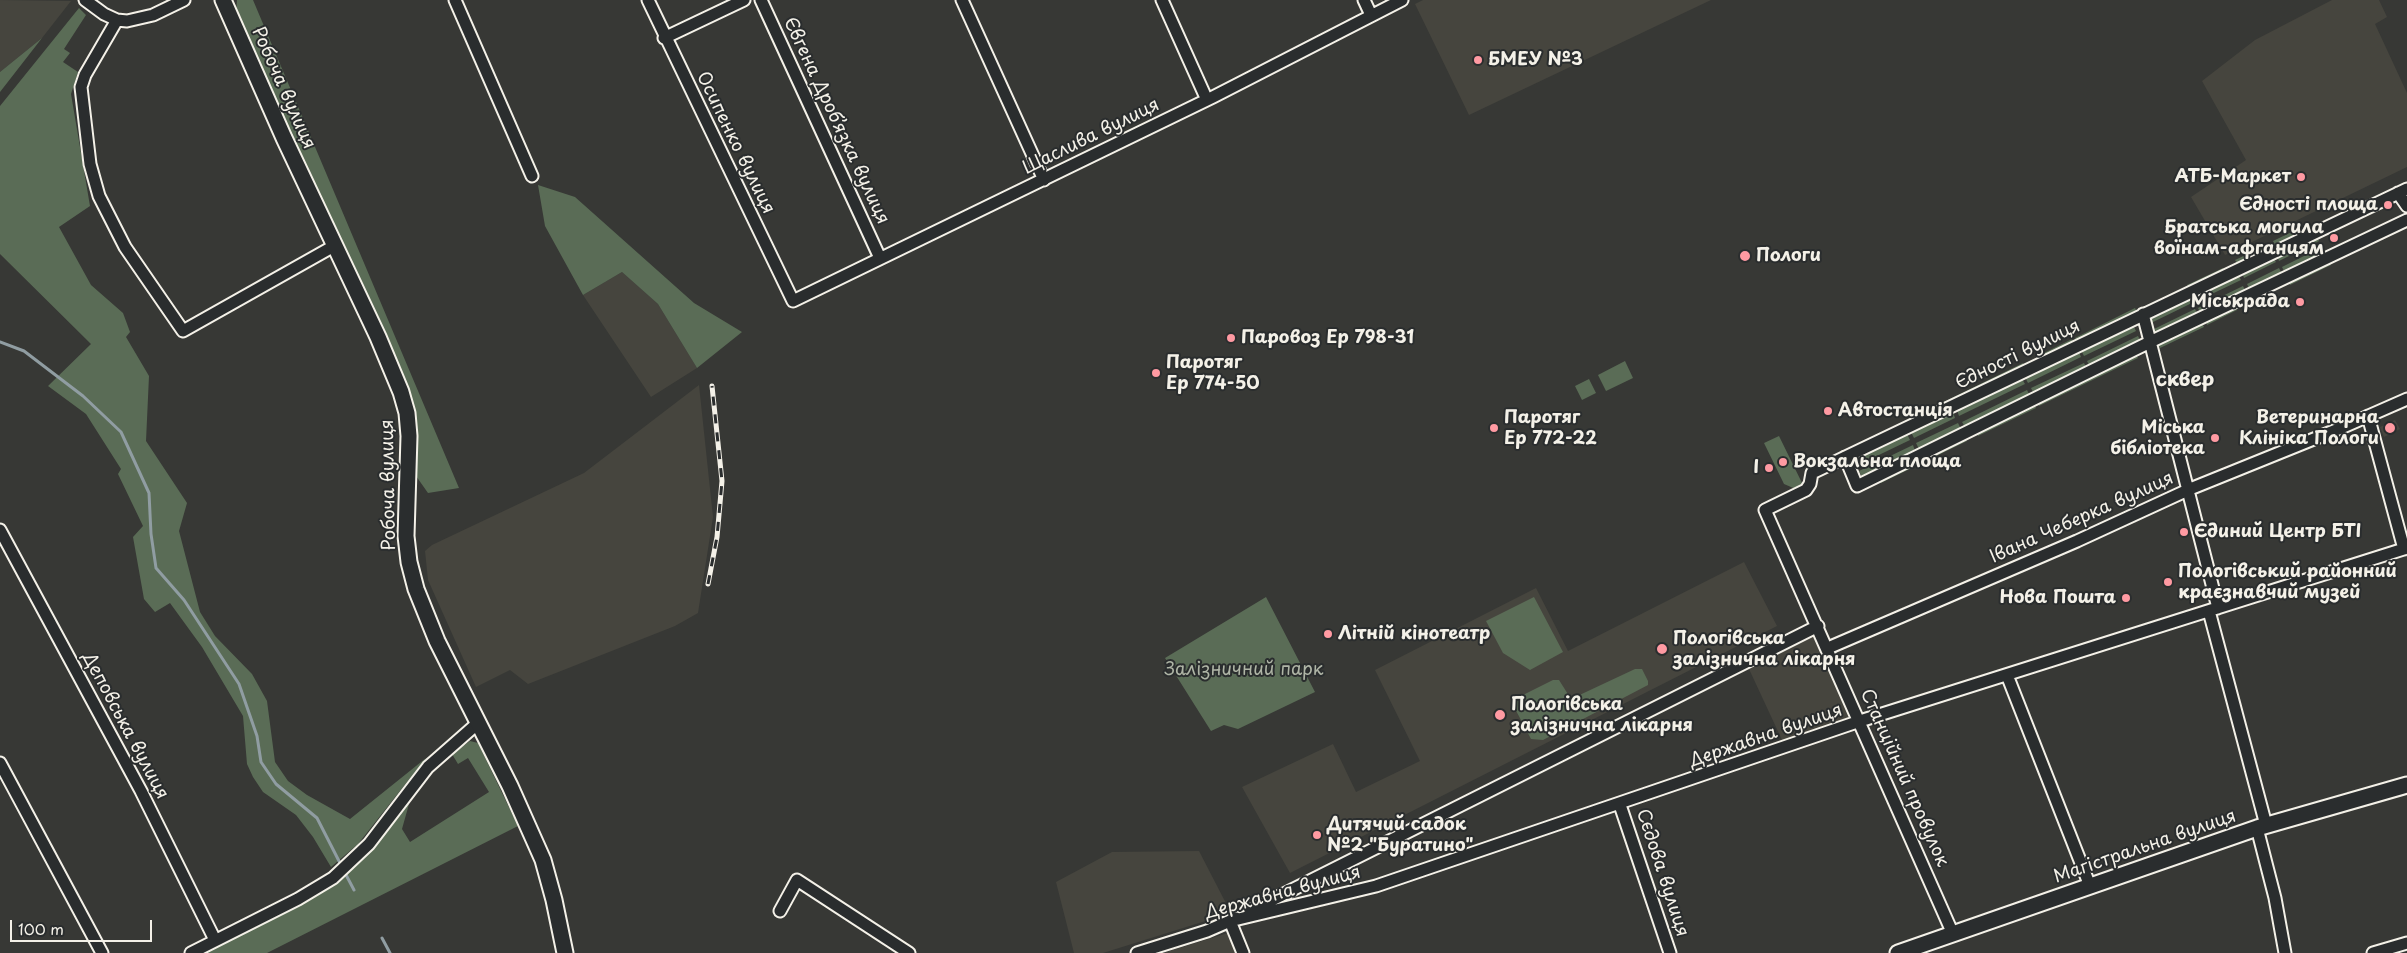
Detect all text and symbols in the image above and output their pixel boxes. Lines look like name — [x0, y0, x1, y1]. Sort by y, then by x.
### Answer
street label: Євгена Дроб’язка вулиця — [779, 14, 893, 228]
street label: Робоча вулиця — [246, 24, 320, 152]
place label: БМЕУ №3 — [1488, 49, 1583, 71]
marker: БМЕУ №3 — [1472, 54, 1484, 66]
street label: Осипенко вулиця — [691, 68, 779, 218]
street label: Щаслива вулиця — [1019, 94, 1163, 180]
place label: АТБ-Маркет — [2175, 166, 2291, 188]
marker: АТБ-Маркет — [2295, 171, 2307, 183]
place label: Єдності площа — [2239, 194, 2378, 216]
marker: Єдності площа — [2382, 199, 2394, 211]
place label: Братська могила воїнам-афганцям — [2154, 217, 2324, 260]
marker: Братська могила воїнам-афганцям — [2328, 232, 2340, 244]
place label: Пологи — [1756, 245, 1821, 267]
marker: Пологи — [1738, 249, 1752, 263]
place label: Міськрада — [2191, 291, 2290, 313]
marker: Міськрада — [2294, 296, 2306, 308]
street label: Єдності вулиця — [1952, 315, 2084, 395]
place label: Паровоз Ер 798-31 — [1241, 327, 1414, 349]
marker: Паровоз Ер 798-31 — [1225, 332, 1237, 344]
place label: Паротяг Ер 774-50 — [1166, 352, 1260, 394]
marker: Паротяг Ер 774-50 — [1150, 367, 1162, 379]
district label: сквер — [2156, 368, 2214, 392]
place label: Автостанція — [1838, 400, 1953, 422]
marker: Автостанція — [1822, 405, 1834, 417]
place label: Паротяг Ер 772-22 — [1504, 407, 1597, 449]
place label: Ветеринарна Клініка Пологи — [2239, 407, 2379, 449]
place label: Міська бібліотека — [2110, 417, 2205, 459]
street label: Робоча вулиця — [377, 419, 401, 551]
marker: Ветеринарна Клініка Пологи — [2383, 421, 2397, 435]
marker: Паротяг Ер 772-22 — [1488, 422, 1500, 434]
marker: Міська бібліотека — [2209, 432, 2221, 444]
place label: Вокзальна площа — [1793, 451, 1961, 473]
marker: Вокзальна площа — [1777, 456, 1789, 468]
place label: І — [1753, 457, 1759, 479]
marker: І — [1763, 462, 1775, 474]
street label: Івана Чеберка вулиця — [1987, 468, 2177, 568]
place label: Єдиний Центр БТІ — [2194, 521, 2361, 543]
marker: Єдиний Центр БТІ — [2178, 526, 2190, 538]
place label: Пологівський районний краєзнавчий музей — [2178, 561, 2397, 604]
marker: Пологівський районний краєзнавчий музей — [2162, 576, 2174, 588]
place label: Нова Пошта — [1999, 587, 2116, 609]
marker: Нова Пошта — [2120, 592, 2132, 604]
place label: Літній кінотеатр — [1338, 623, 1490, 645]
marker: Літній кінотеатр — [1322, 628, 1334, 640]
place label: Пологiвська залiзнична лiкарня — [1673, 628, 1856, 670]
marker: Пологiвська залiзнична лiкарня — [1655, 642, 1669, 656]
street label: Деповська вулиця — [77, 649, 173, 803]
park label: Залізничний парк — [1164, 659, 1324, 681]
street label: Станційний провулок — [1855, 686, 1953, 870]
place label: Пологівська залізнична лікарня — [1511, 694, 1693, 736]
street label: Державна вулиця — [1687, 700, 1845, 772]
marker: Пологівська залізнична лікарня — [1493, 708, 1507, 722]
street label: Сєдова вулиця — [1631, 806, 1693, 940]
street label: Магістральна вулиця — [2051, 806, 2239, 888]
place label: Дитячий садок №2 "Буратино" — [1327, 814, 1473, 856]
marker: Дитячий садок №2 "Буратино" — [1311, 829, 1323, 841]
street label: Державна вулиця — [1203, 862, 1363, 924]
scale bar — [12, 910, 155, 942]
text: 100 m — [18, 917, 64, 940]

